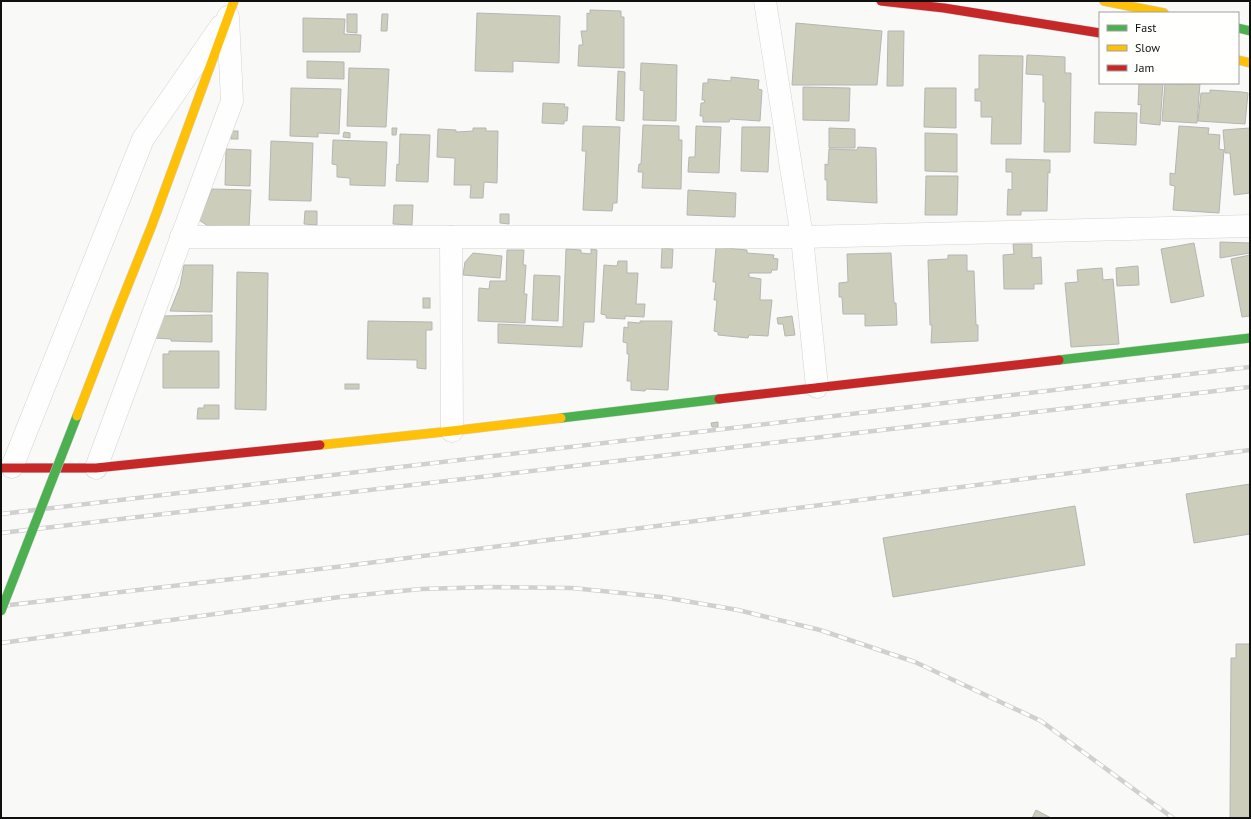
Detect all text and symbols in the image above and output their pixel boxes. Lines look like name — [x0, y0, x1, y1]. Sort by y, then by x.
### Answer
legend — [1099, 12, 1239, 84]
text: Fast — [1135, 20, 1156, 35]
text: Slow — [1135, 40, 1160, 55]
text: Jam — [1134, 60, 1154, 75]

